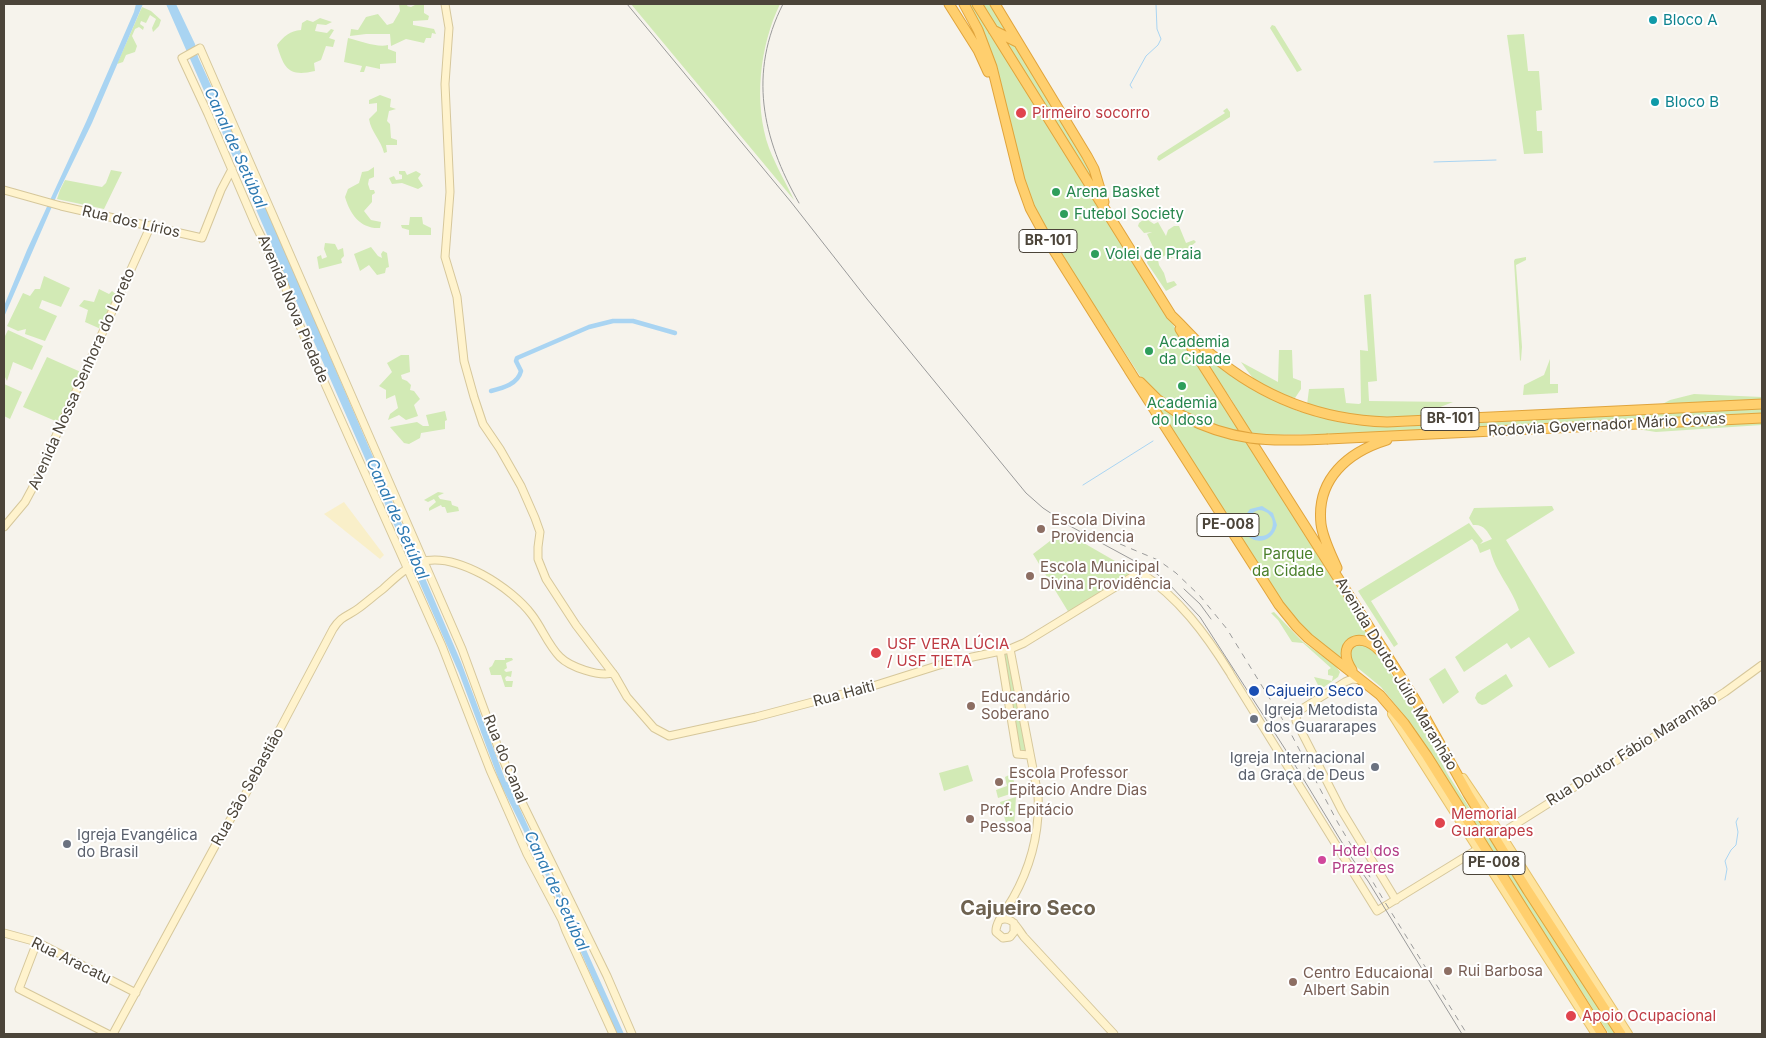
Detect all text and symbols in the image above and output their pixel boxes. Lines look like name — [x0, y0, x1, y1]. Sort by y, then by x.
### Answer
place label: Bloco A — [1663, 11, 1718, 29]
marker: Bloco A — [1647, 14, 1659, 26]
water label: Canal de Setúbal — [200, 85, 270, 211]
place label: Bloco B — [1665, 93, 1719, 111]
marker: Bloco B — [1649, 96, 1661, 108]
place label: Pirmeiro socorro — [1032, 104, 1150, 122]
marker: Pirmeiro socorro — [1014, 106, 1028, 120]
place label: Arena Basket — [1066, 183, 1160, 201]
marker: Arena Basket — [1050, 186, 1062, 198]
street label: Rua dos Lírios — [80, 202, 182, 242]
place label: Futebol Society — [1074, 205, 1184, 223]
marker: Futebol Society — [1058, 208, 1070, 220]
road number: BR-101 — [1019, 230, 1077, 252]
street label: Avenida Nova Piedade — [254, 232, 332, 386]
place label: Volei de Praia — [1105, 245, 1202, 263]
marker: Volei de Praia — [1089, 248, 1101, 260]
street label: Avenida Nossa Senhora do Loreto — [25, 266, 139, 492]
place label: Academia da Cidade — [1159, 333, 1231, 368]
marker: Academia da Cidade — [1143, 345, 1155, 357]
marker: Academia do Idoso — [1176, 380, 1188, 392]
place label: Academia do Idoso — [1147, 394, 1217, 429]
road number: BR-101 — [1421, 408, 1479, 430]
street label: Rodovia Governador Mário Covas — [1488, 410, 1726, 440]
water label: Canal de Setúbal — [362, 456, 432, 582]
place label: Escola Divina Providencia — [1051, 511, 1146, 546]
road number: PE-008 — [1197, 514, 1259, 536]
marker: Escola Divina Providencia — [1035, 523, 1047, 535]
park label: Parque da Cidade — [1252, 545, 1324, 580]
place label: Escola Municipal Divina Providência — [1040, 558, 1171, 593]
marker: Escola Municipal Divina Providência — [1024, 570, 1036, 582]
street label: Avenida Doutor Júlio Maranhão — [1331, 574, 1461, 774]
place label: USF VERA LÚCIA / USF TIETA — [887, 635, 1009, 670]
marker: USF VERA LÚCIA / USF TIETA — [869, 646, 883, 660]
street label: Rua Haiti — [811, 677, 877, 711]
place label: Cajueiro Seco — [1265, 682, 1364, 700]
marker: Cajueiro Seco — [1247, 684, 1261, 698]
place label: Educandário Soberano — [981, 688, 1070, 723]
street label: Rua Doutor Fábio Maranhão — [1543, 690, 1721, 810]
marker: Educandário Soberano — [965, 700, 977, 712]
place label: Igreja Metodista dos Guararapes — [1264, 701, 1378, 736]
street label: Rua do Canal — [479, 712, 531, 806]
marker: Igreja Metodista dos Guararapes — [1248, 713, 1260, 725]
street label: Rua São Sebastião — [208, 725, 288, 849]
place label: Igreja Internacional da Graça de Deus — [1230, 749, 1365, 784]
marker: Igreja Internacional da Graça de Deus — [1369, 761, 1381, 773]
place label: Escola Professor Epitacio Andre Dias — [1009, 764, 1147, 799]
marker: Escola Professor Epitacio Andre Dias — [993, 776, 1005, 788]
place label: Prof. Epitácio Pessoa — [980, 801, 1074, 836]
place label: Memorial Guararapes — [1451, 805, 1533, 840]
marker: Prof. Epitácio Pessoa — [964, 813, 976, 825]
marker: Memorial Guararapes — [1433, 816, 1447, 830]
place label: Igreja Evangélica do Brasil — [77, 826, 198, 861]
water label: Canal de Setúbal — [520, 828, 592, 954]
marker: Igreja Evangélica do Brasil — [61, 838, 73, 850]
place label: Hotel dos Prazeres — [1332, 842, 1400, 877]
road number: PE-008 — [1463, 851, 1525, 874]
marker: Hotel dos Prazeres — [1316, 854, 1328, 866]
district label: Cajueiro Seco — [960, 897, 1096, 921]
street label: Rua Aracatu — [28, 934, 114, 988]
place label: Rui Barbosa — [1458, 962, 1543, 980]
place label: Centro Educaional Albert Sabin — [1303, 964, 1433, 999]
marker: Rui Barbosa — [1442, 965, 1454, 977]
marker: Centro Educaional Albert Sabin — [1287, 976, 1299, 988]
place label: Apoio Ocupacional — [1582, 1007, 1716, 1025]
marker: Apoio Ocupacional — [1564, 1009, 1578, 1023]

